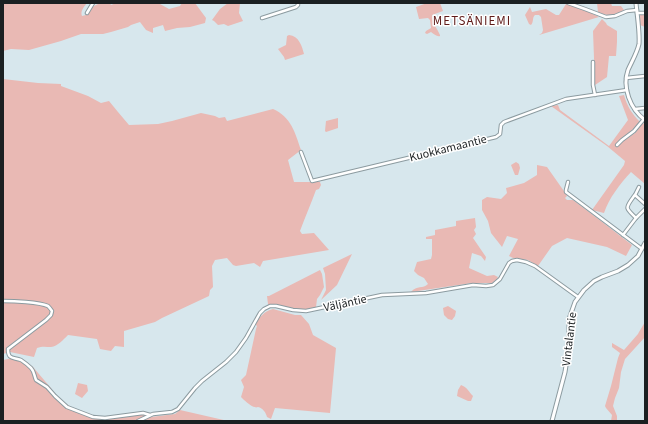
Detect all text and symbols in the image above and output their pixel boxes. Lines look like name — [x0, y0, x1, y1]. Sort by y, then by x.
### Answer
district label: METSÄNIEMI — [433, 12, 511, 30]
street label: Kuokkamaantie — [408, 131, 489, 166]
street label: Väljäntie — [322, 291, 368, 316]
street label: Vintalantie — [558, 311, 581, 367]

